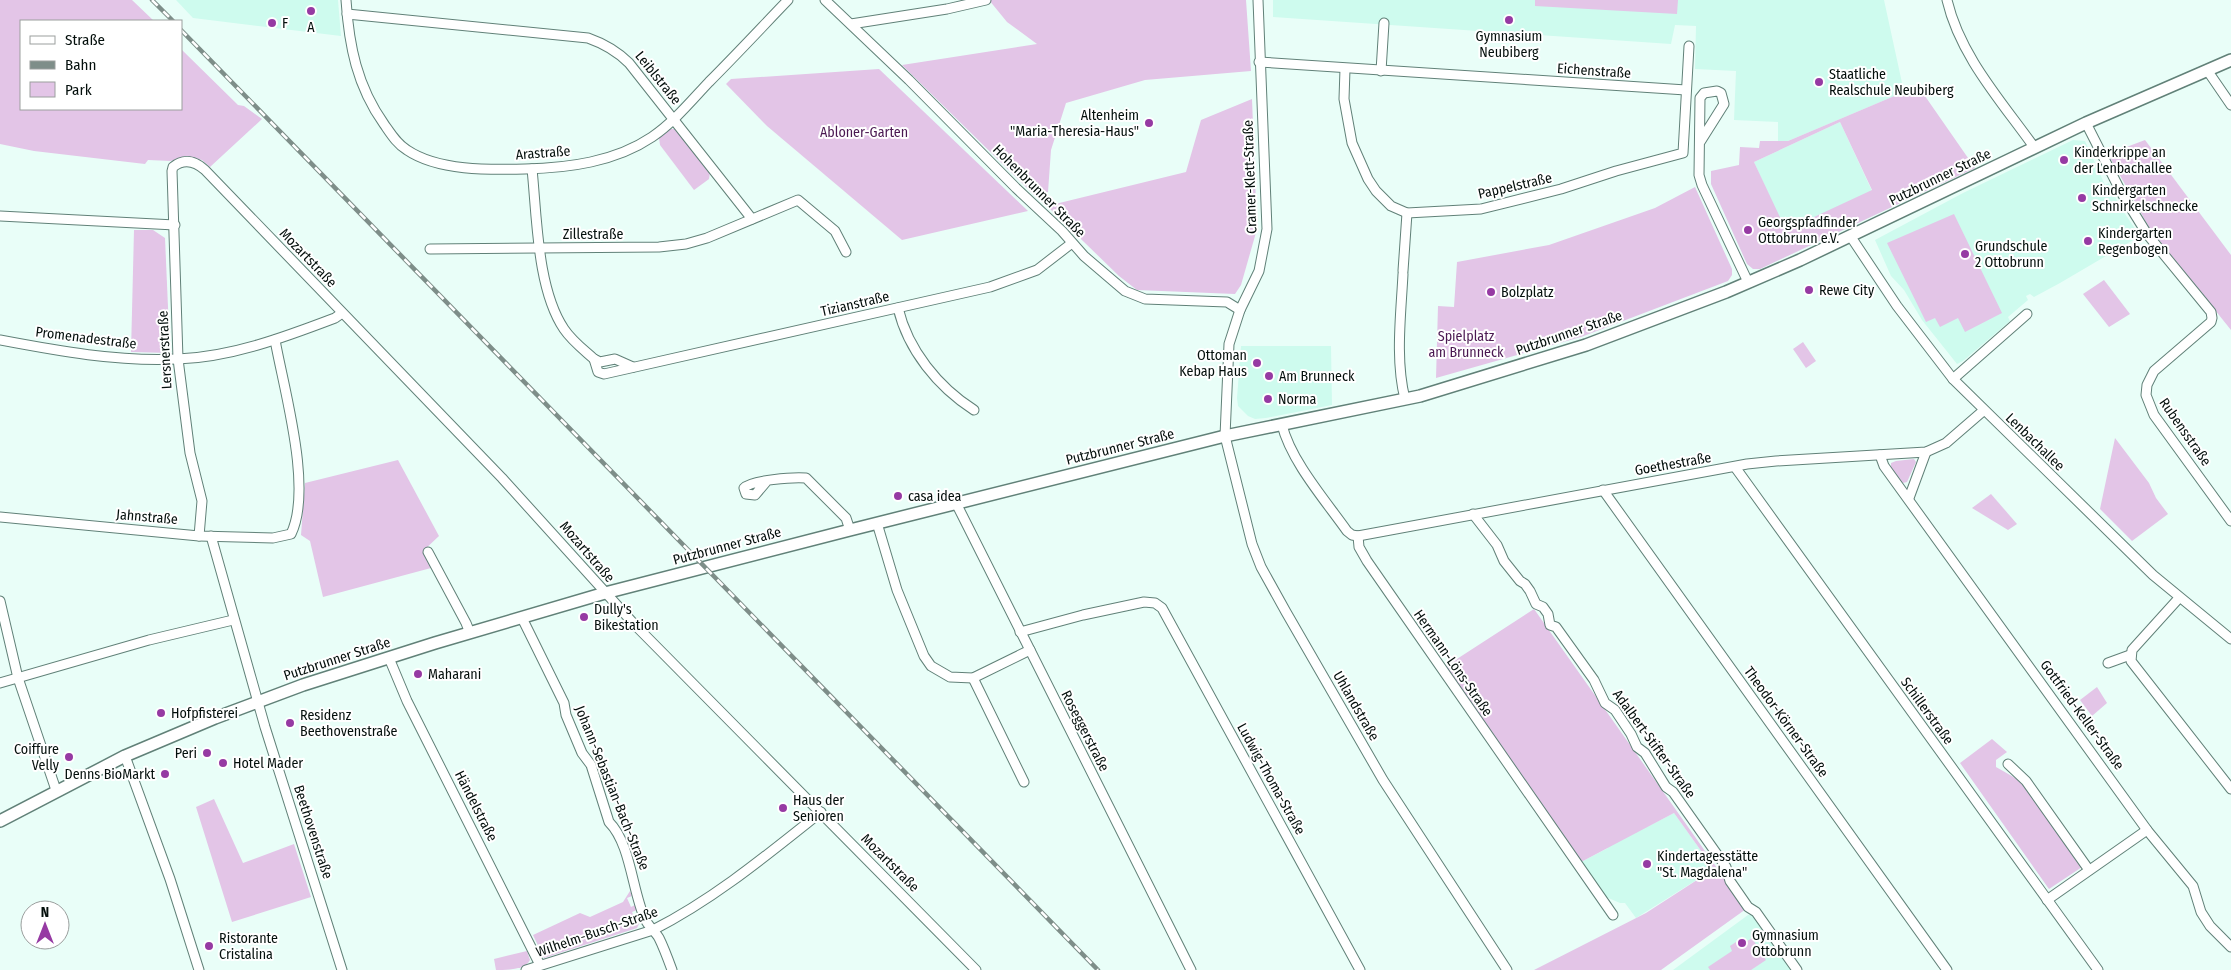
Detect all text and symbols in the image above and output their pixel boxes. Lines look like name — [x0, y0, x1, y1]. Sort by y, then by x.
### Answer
marker: A — [305, 5, 317, 17]
marker: Gymnasium Neubiberg — [1503, 14, 1515, 26]
place label: F — [282, 15, 288, 32]
marker: F — [266, 17, 278, 29]
place label: A — [307, 19, 315, 36]
legend — [20, 20, 182, 110]
place label: Gymnasium Neubiberg — [1476, 28, 1542, 61]
text: Straße — [65, 31, 105, 49]
street label: Leiblstraße — [631, 48, 685, 108]
text: Bahn — [65, 56, 96, 74]
street label: Eichenstraße — [1556, 60, 1632, 82]
place label: Staatliche Realschule Neubiberg — [1829, 66, 1954, 99]
marker: Staatliche Realschule Neubiberg — [1813, 76, 1825, 88]
text: Park — [65, 81, 92, 99]
place label: Altenheim "Maria-Theresia-Haus" — [1010, 107, 1139, 140]
marker: Altenheim "Maria-Theresia-Haus" — [1143, 117, 1155, 129]
street label: Cramer-Klett-Straße — [1240, 120, 1260, 234]
park label: Abloner-Garten — [820, 124, 908, 141]
street label: Hohenbrunner Straße — [989, 141, 1089, 241]
street label: Arastraße — [515, 143, 571, 163]
place label: Kinderkrippe an der Lenbachallee — [2074, 144, 2172, 177]
street label: Putzbrunner Straße — [1886, 145, 1994, 209]
marker: Kinderkrippe an der Lenbachallee — [2058, 154, 2070, 166]
street label: Pappelstraße — [1476, 169, 1554, 203]
place label: Kindergarten Schnirkelschnecke — [2092, 182, 2198, 215]
marker: Kindergarten Schnirkelschnecke — [2076, 192, 2088, 204]
place label: Georgspfadfinder Ottobrunn e.V. — [1758, 214, 1857, 247]
marker: Georgspfadfinder Ottobrunn e.V. — [1742, 224, 1754, 236]
street label: Mozartstraße — [276, 225, 340, 291]
place label: Kindergarten Regenbogen — [2098, 225, 2172, 258]
street label: Zillestraße — [563, 226, 623, 243]
marker: Kindergarten Regenbogen — [2082, 235, 2094, 247]
place label: Grundschule 2 Ottobrunn — [1975, 238, 2047, 271]
marker: Grundschule 2 Ottobrunn — [1959, 248, 1971, 260]
place label: Rewe City — [1819, 282, 1875, 299]
place label: Bolzplatz — [1501, 284, 1554, 301]
marker: Rewe City — [1803, 284, 1815, 296]
marker: Bolzplatz — [1485, 286, 1497, 298]
street label: Tizianstraße — [819, 288, 891, 320]
street label: Putzbrunner Straße — [1514, 307, 1624, 359]
street label: Lersnerstraße — [154, 310, 176, 390]
street label: Promenadestraße — [35, 323, 137, 353]
park label: Spielplatz am Brunneck — [1429, 328, 1504, 361]
place label: Ottoman Kebap Haus — [1179, 347, 1247, 380]
marker: Ottoman Kebap Haus — [1251, 357, 1263, 369]
place label: Am Brunneck — [1279, 368, 1355, 385]
marker: Am Brunneck — [1263, 370, 1275, 382]
place label: Norma — [1278, 391, 1317, 408]
marker: Norma — [1262, 393, 1274, 405]
street label: Rubensstraße — [2155, 395, 2215, 469]
street label: Lenbachallee — [2002, 410, 2068, 474]
street label: Putzbrunner Straße — [1064, 425, 1176, 469]
street label: Goethestraße — [1633, 449, 1713, 479]
place label: casa idea — [908, 488, 961, 505]
marker: casa idea — [892, 490, 904, 502]
street label: Jahnstraße — [116, 506, 179, 528]
street label: Mozartstraße — [556, 518, 618, 586]
street label: Putzbrunner Straße — [671, 523, 783, 569]
place label: Dully's Bikestation — [594, 601, 659, 634]
street label: Hermann-Löns-Straße — [1410, 606, 1496, 720]
marker: Dully's Bikestation — [578, 611, 590, 623]
street label: Putzbrunner Straße — [282, 634, 393, 684]
street label: Gottfried-Keller-Straße — [2036, 657, 2128, 773]
street label: Theodor-Körner-Straße — [1740, 663, 1832, 781]
place label: Maharani — [428, 666, 481, 683]
marker: Maharani — [412, 668, 424, 680]
street label: Uhlandstraße — [1329, 668, 1383, 744]
street label: Schillerstraße — [1897, 674, 1957, 748]
street label: Adalbert-Stifter-Straße — [1609, 686, 1699, 802]
street label: Roseggerstraße — [1057, 688, 1113, 774]
street label: Johann-Sebastian-Bach-Straße — [571, 703, 653, 873]
place label: Hofpfisterei — [171, 705, 238, 722]
marker: Hofpfisterei — [155, 707, 167, 719]
place label: Residenz Beethovenstraße — [300, 707, 398, 740]
marker: Residenz Beethovenstraße — [284, 717, 296, 729]
street label: Ludwig-Thoma-Straße — [1233, 720, 1309, 838]
place label: Coiffure Velly — [14, 741, 60, 774]
place label: Peri — [175, 745, 197, 762]
marker: Peri — [201, 747, 213, 759]
marker: Coiffure Velly — [63, 751, 75, 763]
place label: Hotel Mader — [233, 755, 303, 772]
marker: Hotel Mader — [217, 757, 229, 769]
place label: Denns BioMarkt — [65, 766, 155, 783]
marker: Denns BioMarkt — [159, 768, 171, 780]
street label: Händelstraße — [451, 768, 501, 844]
street label: Beethovenstraße — [290, 783, 336, 881]
place label: Haus der Senioren — [793, 792, 844, 825]
marker: Haus der Senioren — [777, 802, 789, 814]
street label: Mozartstraße — [857, 830, 923, 896]
place label: Kindertagesstätte "St. Magdalena" — [1657, 848, 1758, 881]
marker: Kindertagesstätte "St. Magdalena" — [1641, 858, 1653, 870]
north arrow — [20, 900, 70, 950]
street label: Wilhelm-Busch-Straße — [534, 903, 660, 961]
text: N — [41, 904, 49, 921]
place label: Gymnasium Ottobrunn — [1752, 927, 1819, 960]
place label: Ristorante Cristalina — [219, 930, 278, 963]
marker: Gymnasium Ottobrunn — [1736, 937, 1748, 949]
marker: Ristorante Cristalina — [203, 940, 215, 952]

